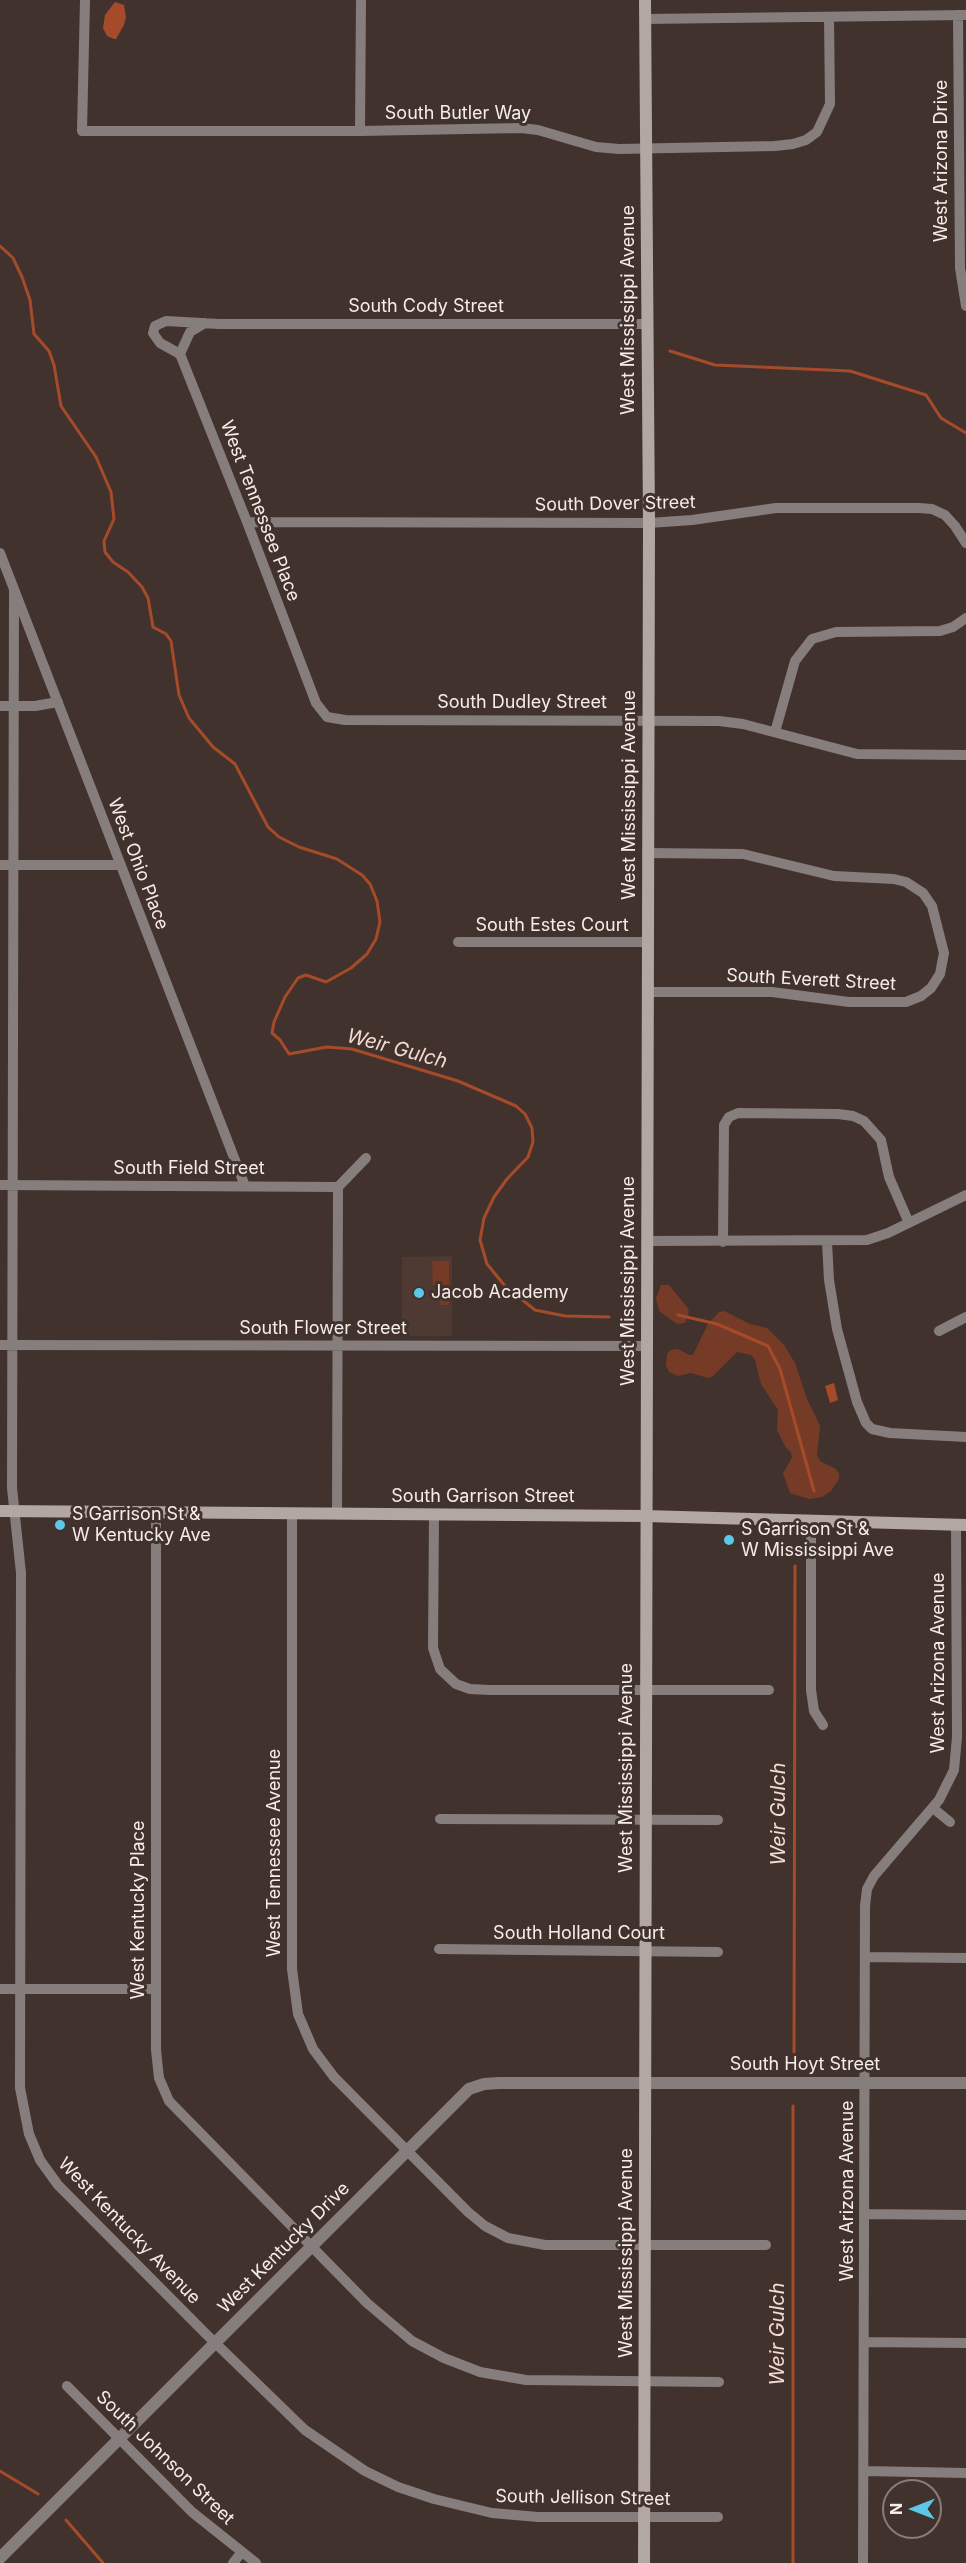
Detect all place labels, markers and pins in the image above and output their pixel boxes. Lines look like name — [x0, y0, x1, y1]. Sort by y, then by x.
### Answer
place label: Jacob Academy — [431, 1282, 569, 1304]
marker: Jacob Academy — [412, 1286, 426, 1300]
place label: S Garrison St & W Kentucky Ave — [72, 1504, 211, 1546]
marker: S Garrison St & W Kentucky Ave — [53, 1518, 67, 1532]
place label: S Garrison St & W Mississippi Ave — [741, 1519, 894, 1562]
marker: S Garrison St & W Mississippi Ave — [722, 1533, 736, 1547]

